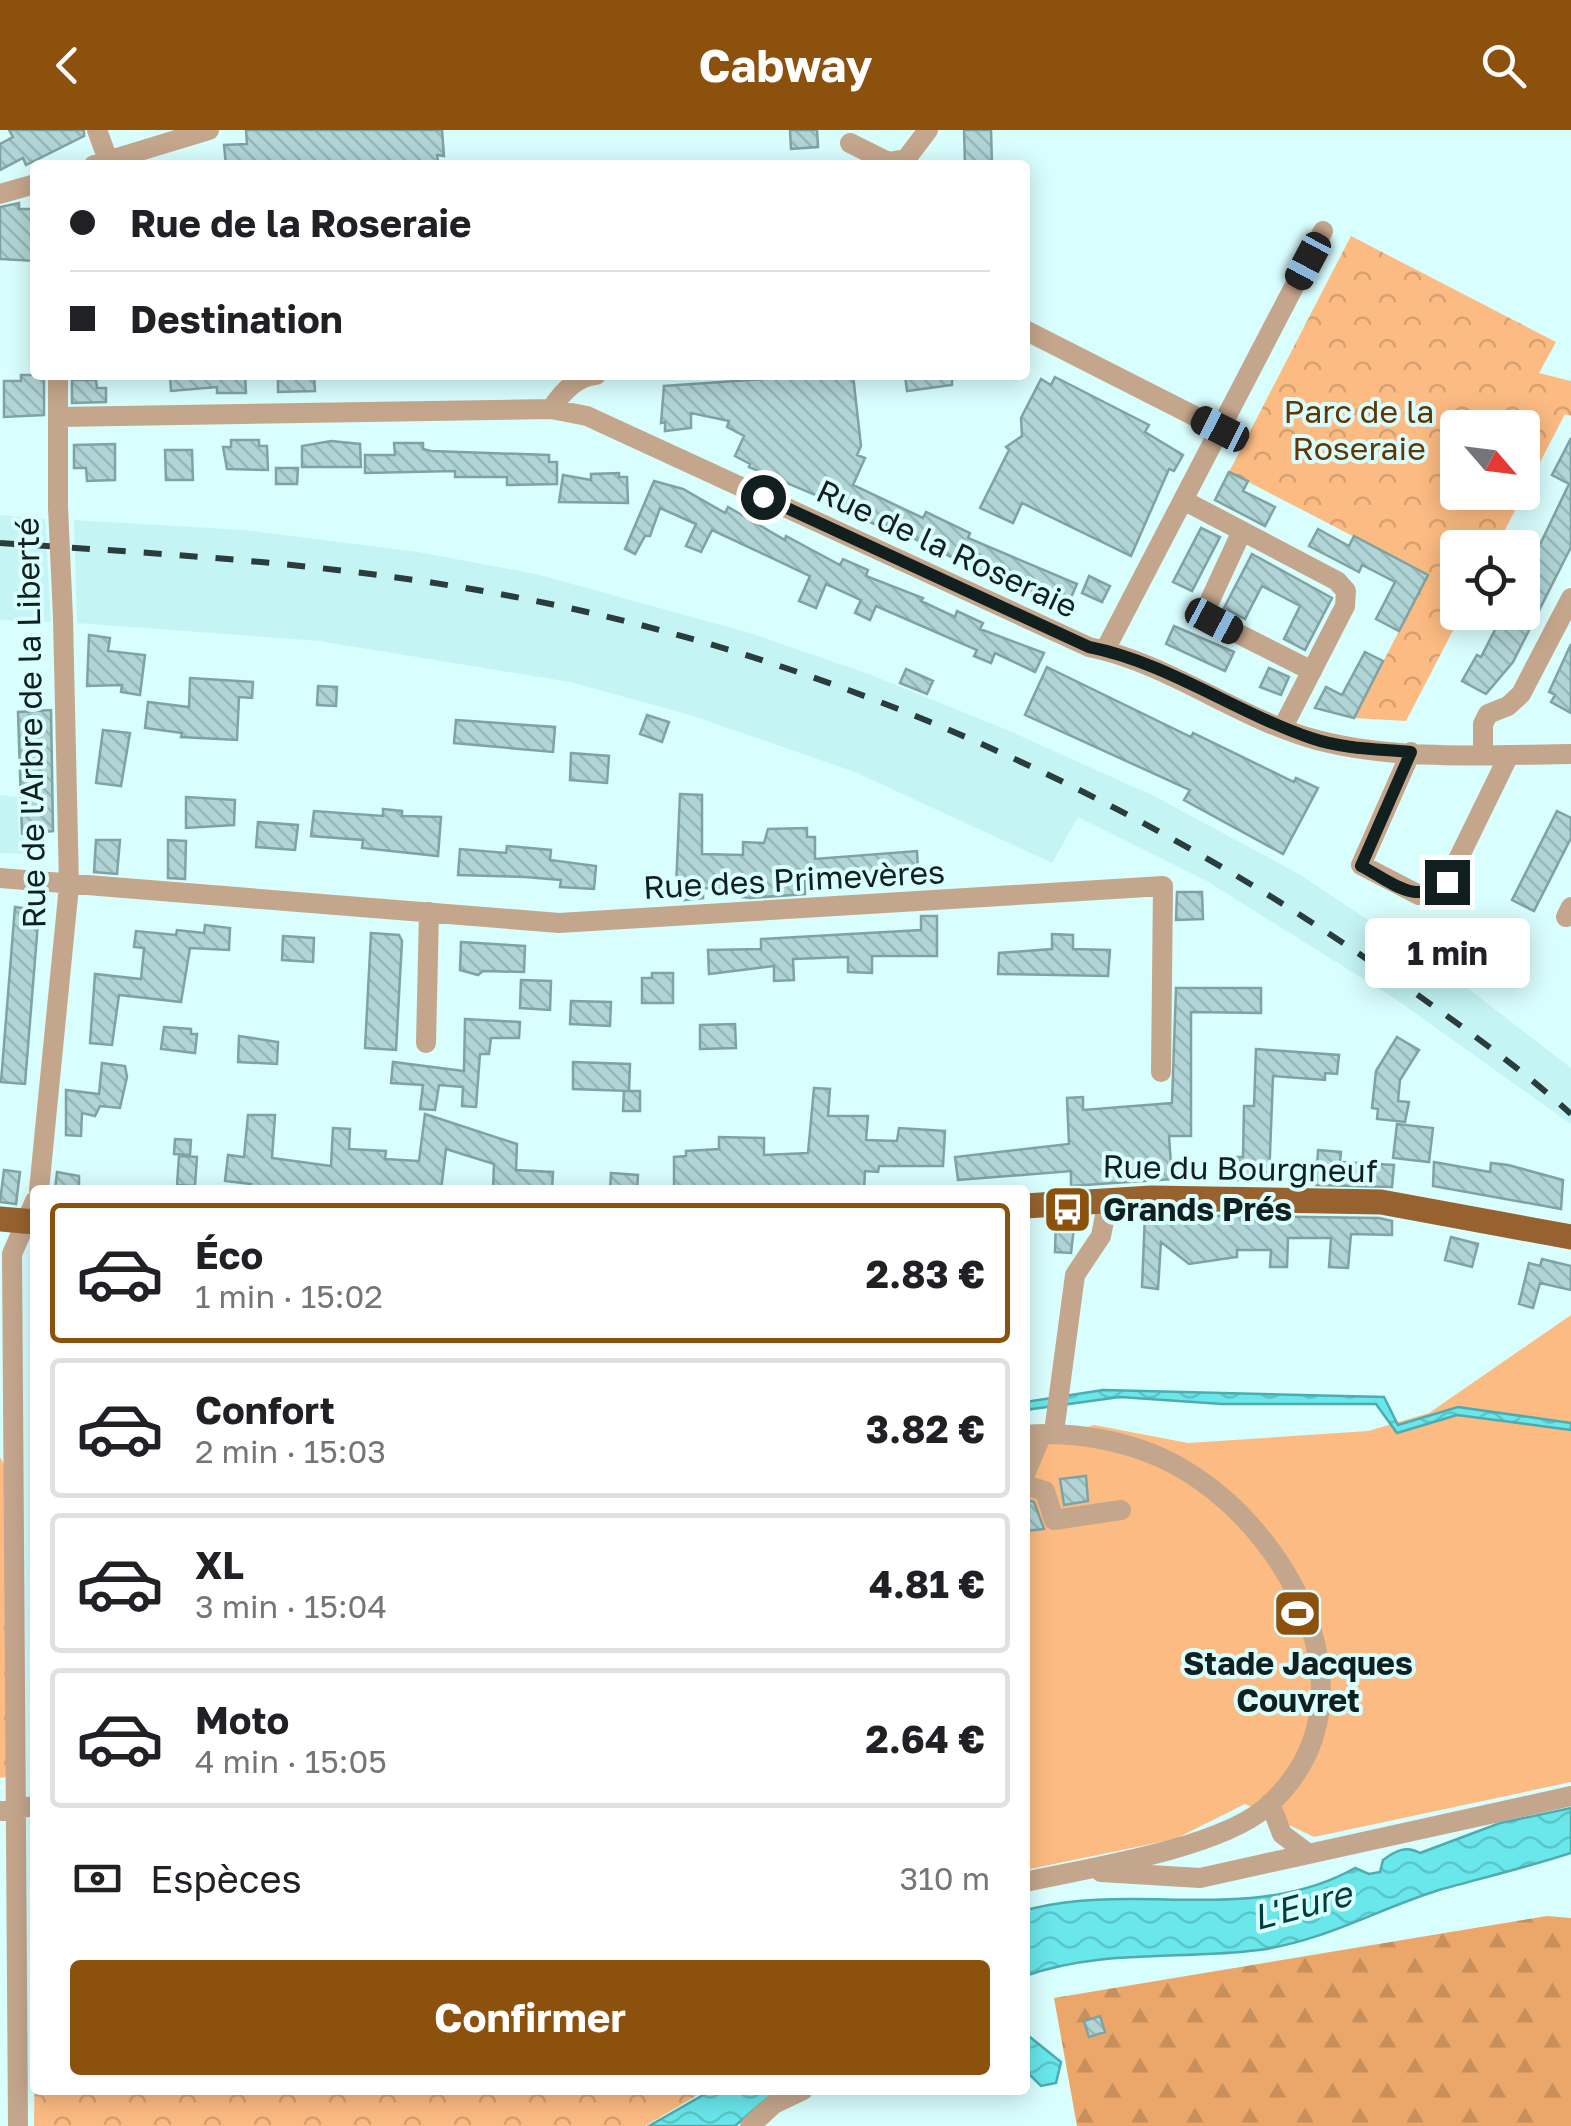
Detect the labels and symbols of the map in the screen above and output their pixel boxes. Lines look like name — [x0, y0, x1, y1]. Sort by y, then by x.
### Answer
car — [1281, 227, 1335, 295]
park label: Parc de la Roseraie — [1284, 392, 1434, 467]
car — [1186, 402, 1254, 456]
north arrow — [1440, 410, 1540, 510]
street label: Rue de la Roseraie — [811, 471, 1084, 625]
route start — [741, 475, 786, 520]
street label: Rue de l'Arbre de la Liberté — [7, 517, 53, 929]
car — [1180, 594, 1248, 648]
street label: Rue des Primevères — [642, 852, 946, 906]
route end — [1425, 860, 1470, 905]
callout: 1 min — [1364, 917, 1530, 987]
street label: Rue du Bourgneuf — [1102, 1147, 1378, 1189]
bus stop icon: Grands Prés — [1042, 1184, 1094, 1236]
place label: Grands Prés — [1103, 1190, 1292, 1228]
sports icon: Stade Jacques Couvret — [1272, 1588, 1324, 1640]
place label: Stade Jacques Couvret — [1183, 1644, 1413, 1719]
water label: L'Eure — [1248, 1871, 1358, 1938]

